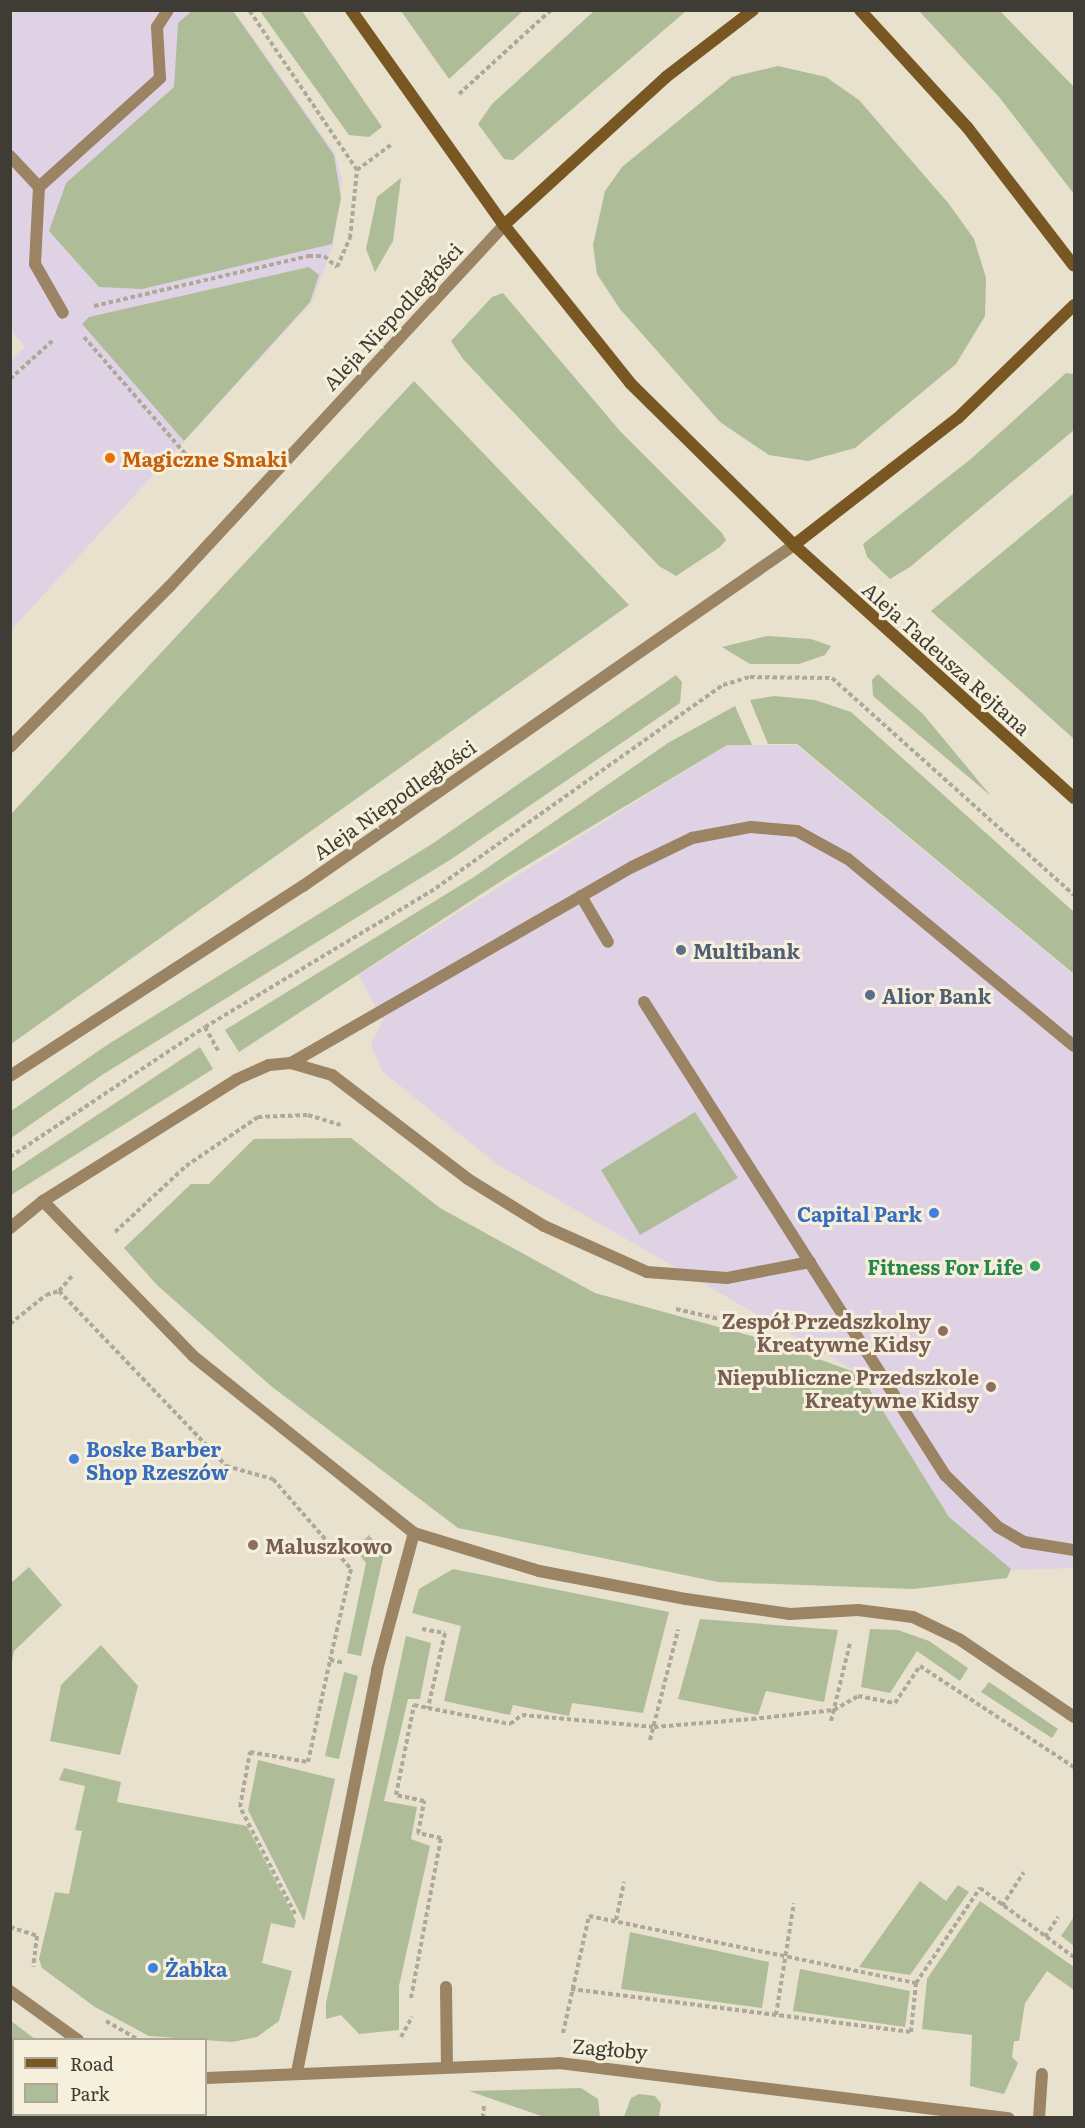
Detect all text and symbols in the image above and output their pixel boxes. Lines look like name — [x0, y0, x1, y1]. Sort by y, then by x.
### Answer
street label: Aleja Niepodległości — [317, 237, 467, 395]
place label: Magiczne Smaki — [122, 446, 288, 470]
marker: Magiczne Smaki — [103, 451, 117, 465]
street label: Aleja Tadeusza Rejtana — [858, 576, 1036, 740]
street label: Aleja Niepodległości — [308, 734, 480, 864]
place label: Multibank — [693, 938, 800, 962]
marker: Multibank — [674, 943, 688, 957]
place label: Alior Bank — [882, 983, 991, 1007]
marker: Alior Bank — [863, 988, 877, 1002]
place label: Capital Park — [797, 1201, 922, 1225]
marker: Capital Park — [927, 1206, 941, 1220]
place label: Fitness For Life — [867, 1254, 1023, 1278]
marker: Fitness For Life — [1028, 1259, 1042, 1273]
place label: Zespół Przedszkolny Kreatywne Kidsy — [722, 1308, 931, 1355]
marker: Zespół Przedszkolny Kreatywne Kidsy — [936, 1324, 950, 1338]
place label: Niepubliczne Przedszkole Kreatywne Kidsy — [717, 1364, 979, 1411]
marker: Niepubliczne Przedszkole Kreatywne Kidsy — [984, 1380, 998, 1394]
place label: Boske Barber Shop Rzeszów — [86, 1436, 229, 1483]
marker: Boske Barber Shop Rzeszów — [67, 1452, 81, 1466]
place label: Maluszkowo — [265, 1533, 393, 1557]
marker: Maluszkowo — [246, 1538, 260, 1552]
place label: Żabka — [165, 1956, 228, 1980]
marker: Żabka — [146, 1961, 160, 1975]
street label: Zagłoby — [571, 2033, 649, 2063]
legend — [12, 2038, 207, 2116]
text: Road — [70, 2050, 114, 2077]
text: Park — [70, 2080, 109, 2107]

